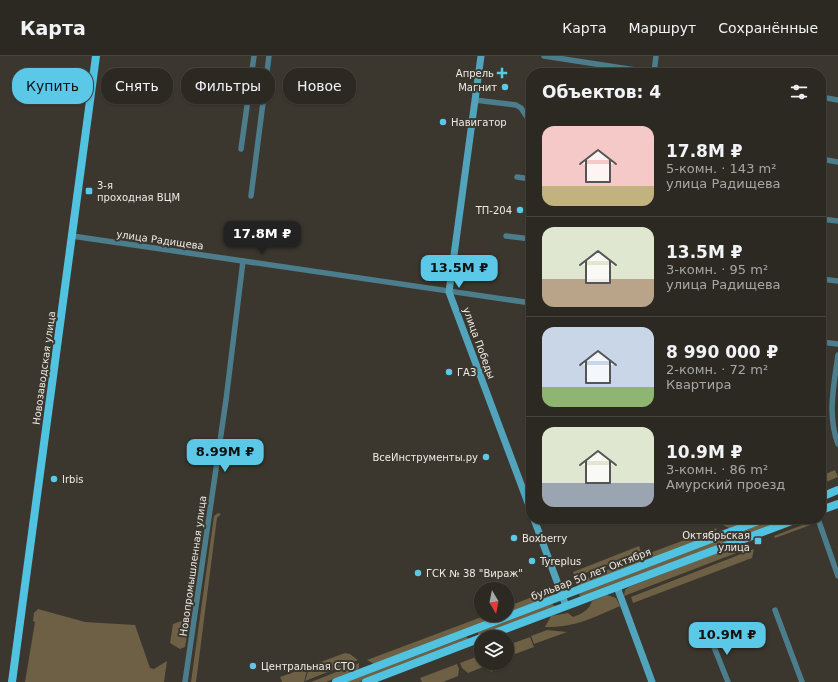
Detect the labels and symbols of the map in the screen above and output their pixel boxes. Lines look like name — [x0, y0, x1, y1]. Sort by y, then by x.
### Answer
place label: Апрель — [456, 68, 494, 79]
marker: Апрель — [497, 68, 507, 78]
place label: Магнит — [458, 82, 497, 93]
marker: Магнит — [500, 82, 510, 92]
marker: Навигатор — [438, 117, 448, 127]
place label: Навигатор — [451, 117, 507, 128]
place label: 3-я проходная ВЦМ — [97, 180, 180, 203]
marker: 3-я проходная ВЦМ — [84, 186, 94, 196]
place label: ТП-204 — [475, 205, 512, 216]
marker: ТП-204 — [515, 205, 525, 215]
pin: 17.8M ₽ — [225, 221, 299, 255]
street label: улица Радищева — [116, 228, 204, 252]
pin: 13.5M ₽ — [422, 255, 496, 289]
street label: улица Победы — [461, 306, 497, 380]
street label: Новозаводская улица — [31, 310, 57, 426]
marker: ГАЗ — [444, 367, 454, 377]
place label: ГАЗ — [457, 367, 476, 378]
pin: 8.99M ₽ — [188, 439, 262, 473]
place label: ВсеИнструменты.ру — [372, 452, 478, 463]
marker: ВсеИнструменты.ру — [481, 452, 491, 462]
marker: Irbis — [49, 474, 59, 484]
place label: Irbis — [62, 474, 83, 485]
street label: Новопромышленная улица — [178, 495, 208, 637]
place label: Октябрьская улица — [682, 530, 750, 553]
marker: Boxberry — [509, 533, 519, 543]
place label: Boxberry — [522, 533, 567, 544]
marker: Октябрьская улица — [753, 536, 763, 546]
street label: бульвар 50 лет Октября — [529, 546, 653, 602]
marker: Tyreplus — [527, 556, 537, 566]
place label: Tyreplus — [539, 556, 581, 567]
marker: ГСК № 38 "Вираж" — [413, 568, 423, 578]
place label: ГСК № 38 "Вираж" — [426, 568, 523, 579]
north arrow — [474, 582, 514, 622]
pin: 10.9M ₽ — [690, 622, 764, 656]
marker: Центральная СТО — [248, 661, 258, 671]
place label: Центральная СТО — [261, 661, 355, 672]

